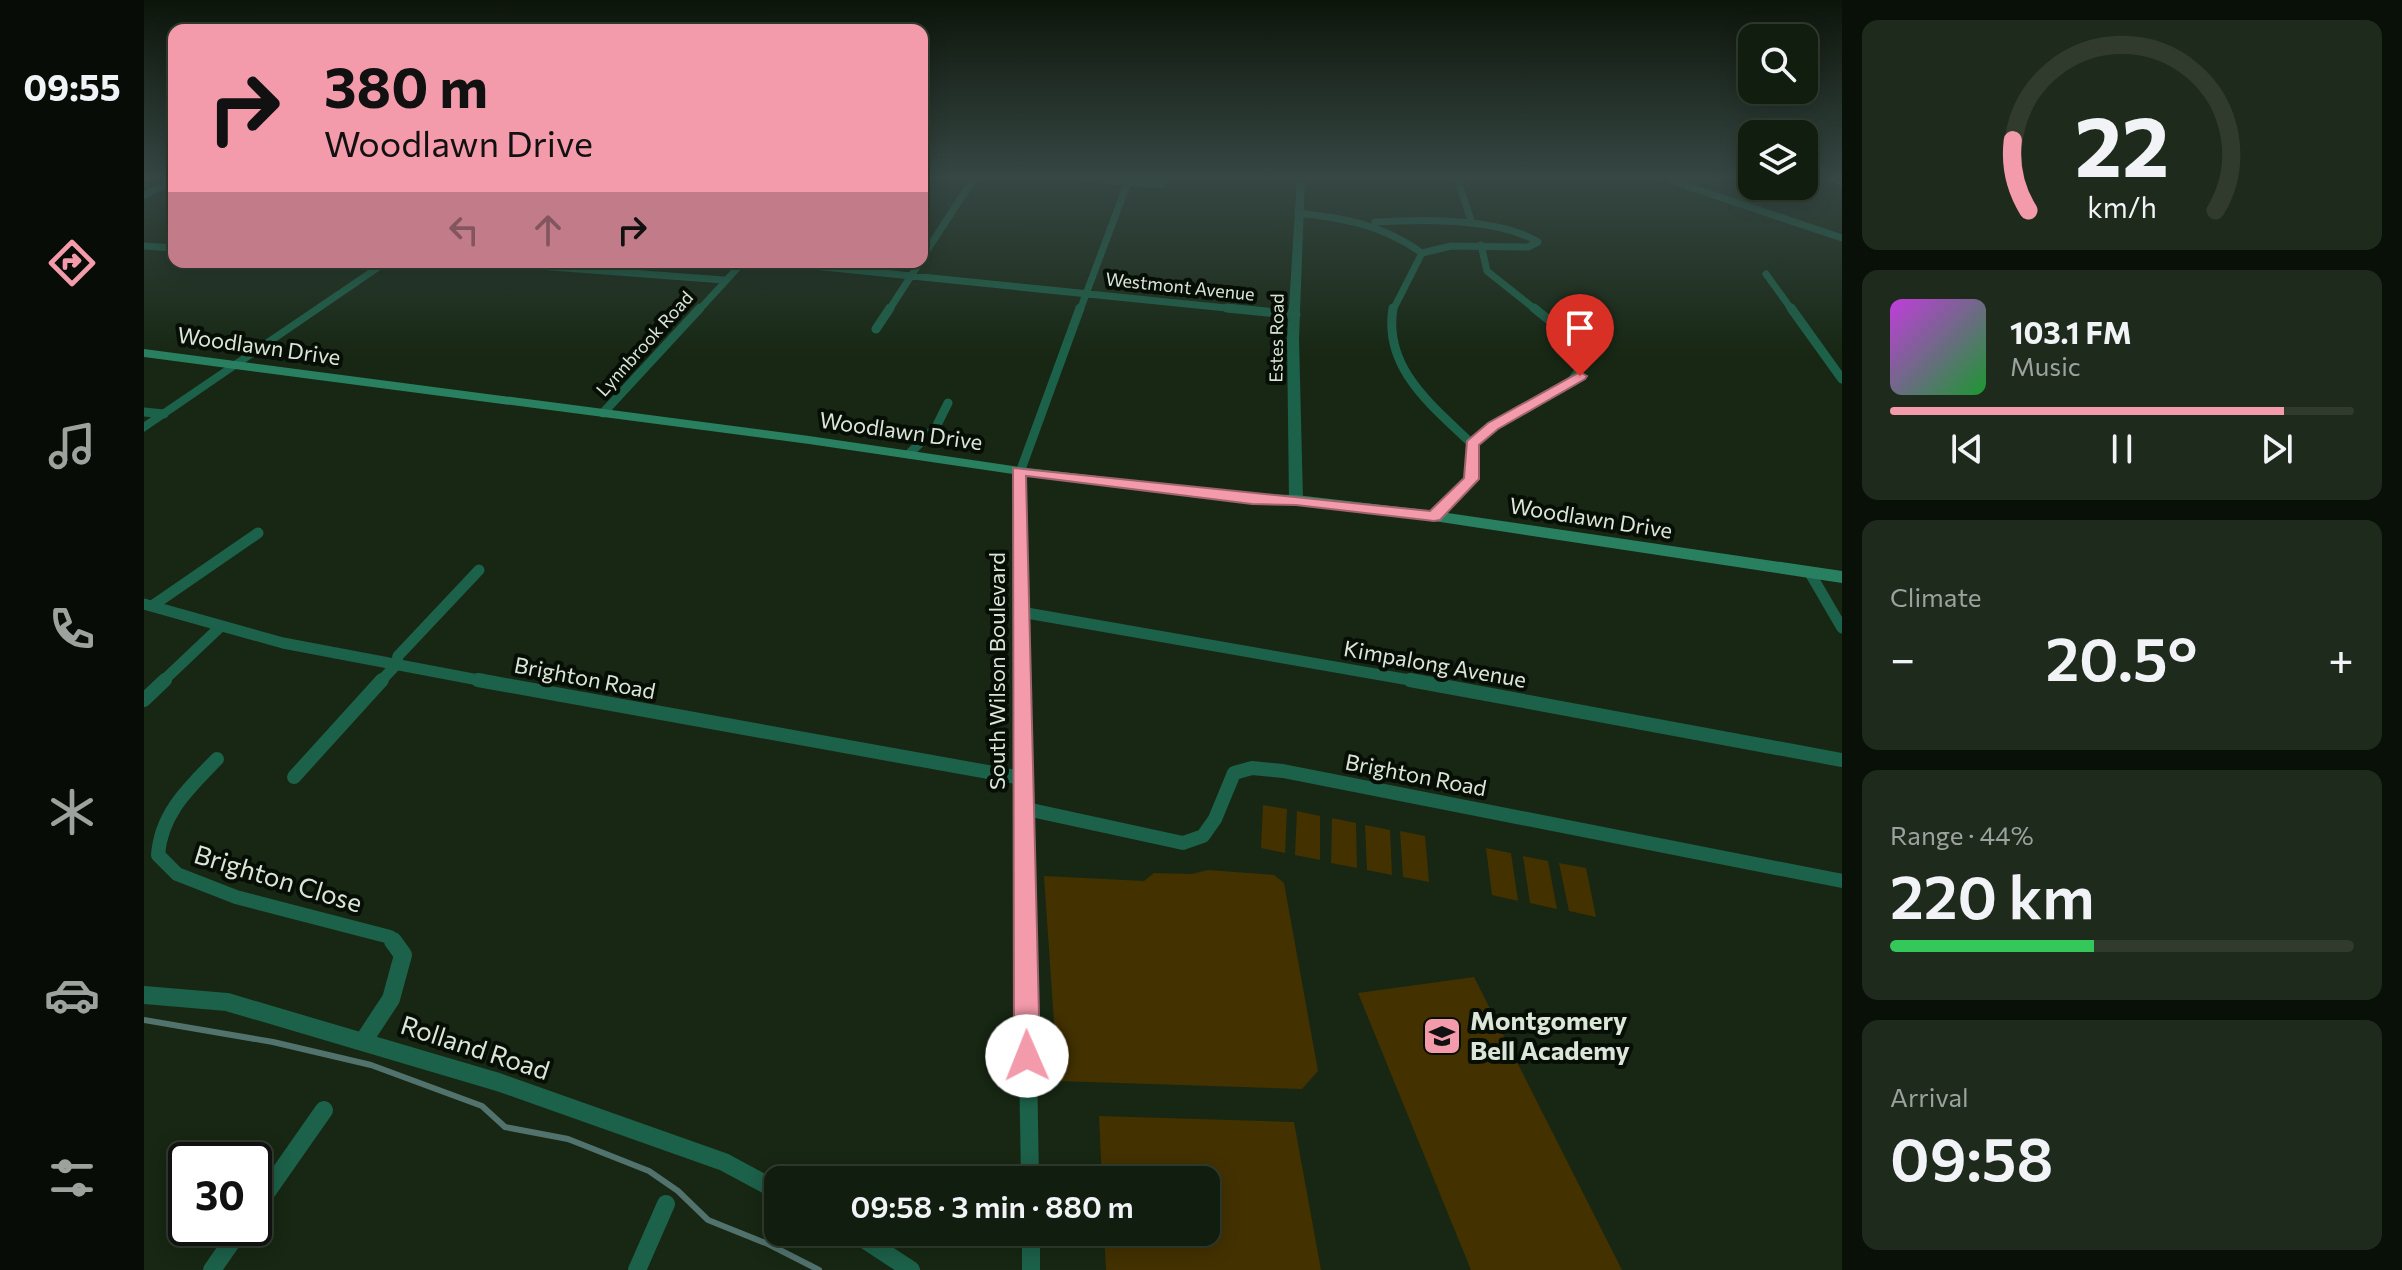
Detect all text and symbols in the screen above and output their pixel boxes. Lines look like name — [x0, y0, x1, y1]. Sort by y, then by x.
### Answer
map controls — [1738, 24, 1818, 200]
button: search — [1738, 24, 1818, 104]
text: 380 m — [324, 51, 488, 120]
icon: right — [192, 56, 296, 160]
text: 09:55 — [23, 64, 121, 108]
text: 22 — [2075, 92, 2169, 194]
text: Woodlawn Drive — [324, 120, 593, 164]
button: layers — [1738, 120, 1818, 200]
text: km/h — [2087, 189, 2157, 224]
icon: left — [442, 208, 486, 252]
icon: ahead — [526, 208, 570, 252]
icon: right — [610, 208, 654, 252]
icon: directions — [44, 235, 100, 291]
street label: Westmont Avenue — [1104, 267, 1256, 305]
street label: Lynnbrook Road — [591, 286, 697, 400]
street label: Estes Road — [1264, 293, 1288, 383]
pin — [1546, 294, 1614, 376]
icon: arrive — [1558, 306, 1602, 350]
text: 103.1 FM — [2010, 313, 2132, 350]
street label: Woodlawn Drive — [176, 321, 342, 370]
text: Music — [2010, 350, 2081, 381]
street label: Woodlawn Drive — [818, 406, 984, 455]
icon: music — [44, 418, 100, 474]
icon: previous — [1945, 427, 1989, 471]
icon: pause — [2100, 427, 2144, 471]
icon: next — [2255, 427, 2299, 471]
street label: Woodlawn Drive — [1508, 491, 1674, 544]
street label: South Wilson Boulevard — [983, 552, 1010, 790]
text: Climate — [1890, 581, 1982, 612]
icon: phone — [44, 601, 100, 657]
text: 20.5° — [2046, 620, 2198, 693]
text: − — [1890, 630, 1915, 684]
text: + — [2328, 630, 2354, 684]
street label: Kimpalong Avenue — [1342, 634, 1529, 693]
street label: Brighton Road — [512, 651, 658, 704]
street label: Brighton Road — [1343, 748, 1489, 801]
icon: climate — [44, 784, 100, 840]
text: Range · 44% — [1890, 819, 2034, 850]
street label: Brighton Close — [191, 837, 366, 918]
text: 220 km — [1890, 858, 2095, 931]
icon: car — [44, 967, 100, 1023]
place label: Montgomery Bell Academy — [1470, 1004, 1630, 1065]
street label: Rolland Road — [397, 1008, 554, 1085]
position arrow — [985, 1014, 1069, 1098]
school or university icon: Montgomery Bell Academy — [1421, 1015, 1463, 1057]
text: Arrival — [1890, 1081, 1969, 1112]
text: 09:58 — [1890, 1120, 2053, 1193]
speed limit sign: 30 — [168, 1142, 272, 1246]
icon: filters — [44, 1150, 100, 1206]
text: 09:58 · 3 min · 880 m — [850, 1187, 1134, 1224]

